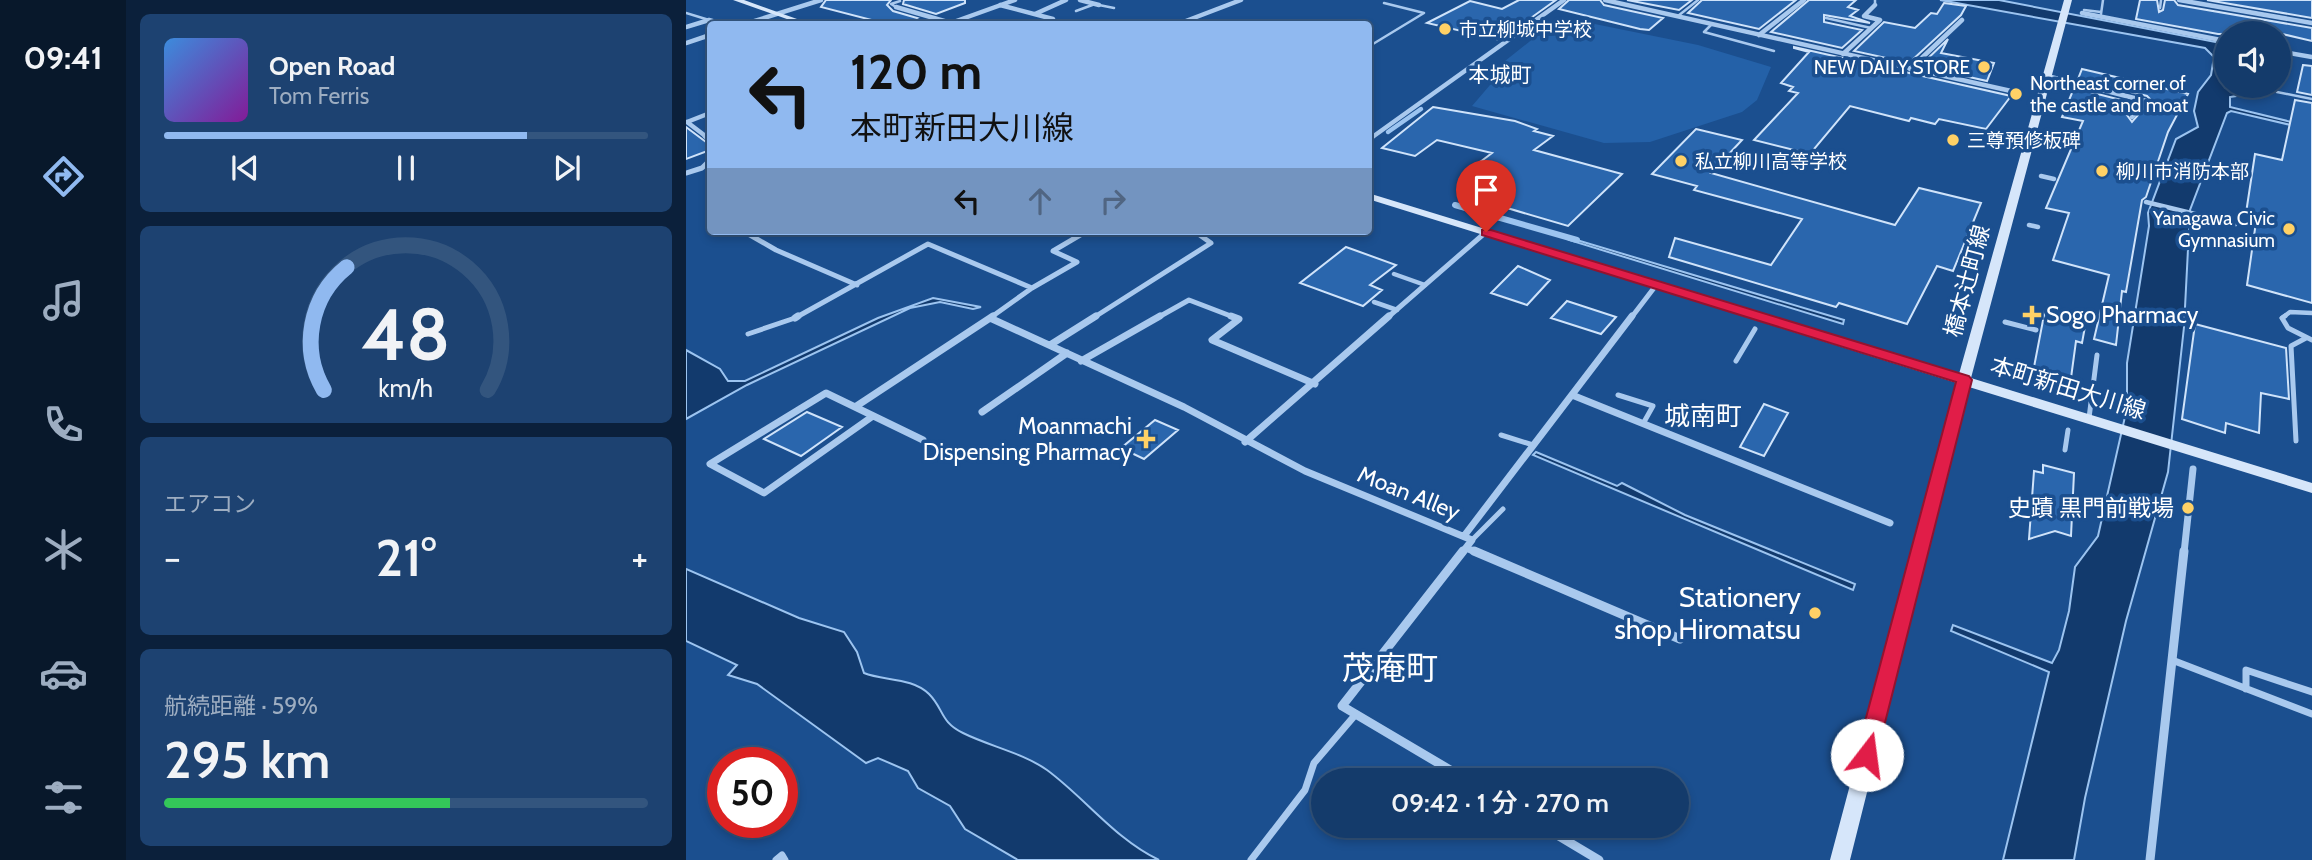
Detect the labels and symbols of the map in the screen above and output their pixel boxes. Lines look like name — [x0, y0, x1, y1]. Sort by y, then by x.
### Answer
place label: 市立柳城中学校 — [1459, 18, 1592, 41]
marker: 市立柳城中学校 — [1437, 21, 1453, 37]
place label: NEW DAILY STORE — [1814, 56, 1970, 79]
marker: NEW DAILY STORE — [1976, 59, 1992, 75]
district label: 本城町 — [1469, 62, 1532, 87]
place label: Northeast corner of the castle and moat — [2030, 72, 2189, 117]
marker: Northeast corner of the castle and moat — [2008, 86, 2024, 102]
place label: 三尊預修板碑 — [1967, 129, 2081, 152]
marker: 三尊預修板碑 — [1945, 132, 1961, 148]
place label: 私立柳川高等学校 — [1695, 150, 1847, 173]
marker: 私立柳川高等学校 — [1673, 153, 1689, 169]
pin — [1456, 160, 1516, 232]
place label: 柳川市消防本部 — [2116, 160, 2249, 183]
marker: 柳川市消防本部 — [2094, 163, 2110, 179]
place label: Yanagawa Civic Gymnasium — [2152, 207, 2275, 252]
marker: Yanagawa Civic Gymnasium — [2281, 221, 2297, 237]
street label: 橋本辻町線 — [1939, 222, 1995, 340]
place label: Sogo Pharmacy — [2046, 301, 2199, 329]
marker: Sogo Pharmacy — [2024, 307, 2040, 323]
street label: 本町新田大川線 — [1987, 351, 2149, 425]
district label: 城南町 — [1664, 400, 1742, 432]
place label: Moanmachi Dispensing Pharmacy — [923, 412, 1132, 466]
marker: Moanmachi Dispensing Pharmacy — [1138, 431, 1154, 447]
street label: Moan Alley — [1354, 460, 1465, 526]
place label: 史蹟 黒門前戦場 — [2008, 494, 2174, 522]
marker: 史蹟 黒門前戦場 — [2180, 500, 2196, 516]
place label: Stationery shop Hiromatsu — [1614, 580, 1801, 646]
marker: Stationery shop Hiromatsu — [1807, 605, 1823, 621]
district label: 茂庵町 — [1342, 648, 1438, 687]
position arrow — [1830, 718, 1904, 792]
speed limit sign: 50 — [707, 747, 798, 838]

